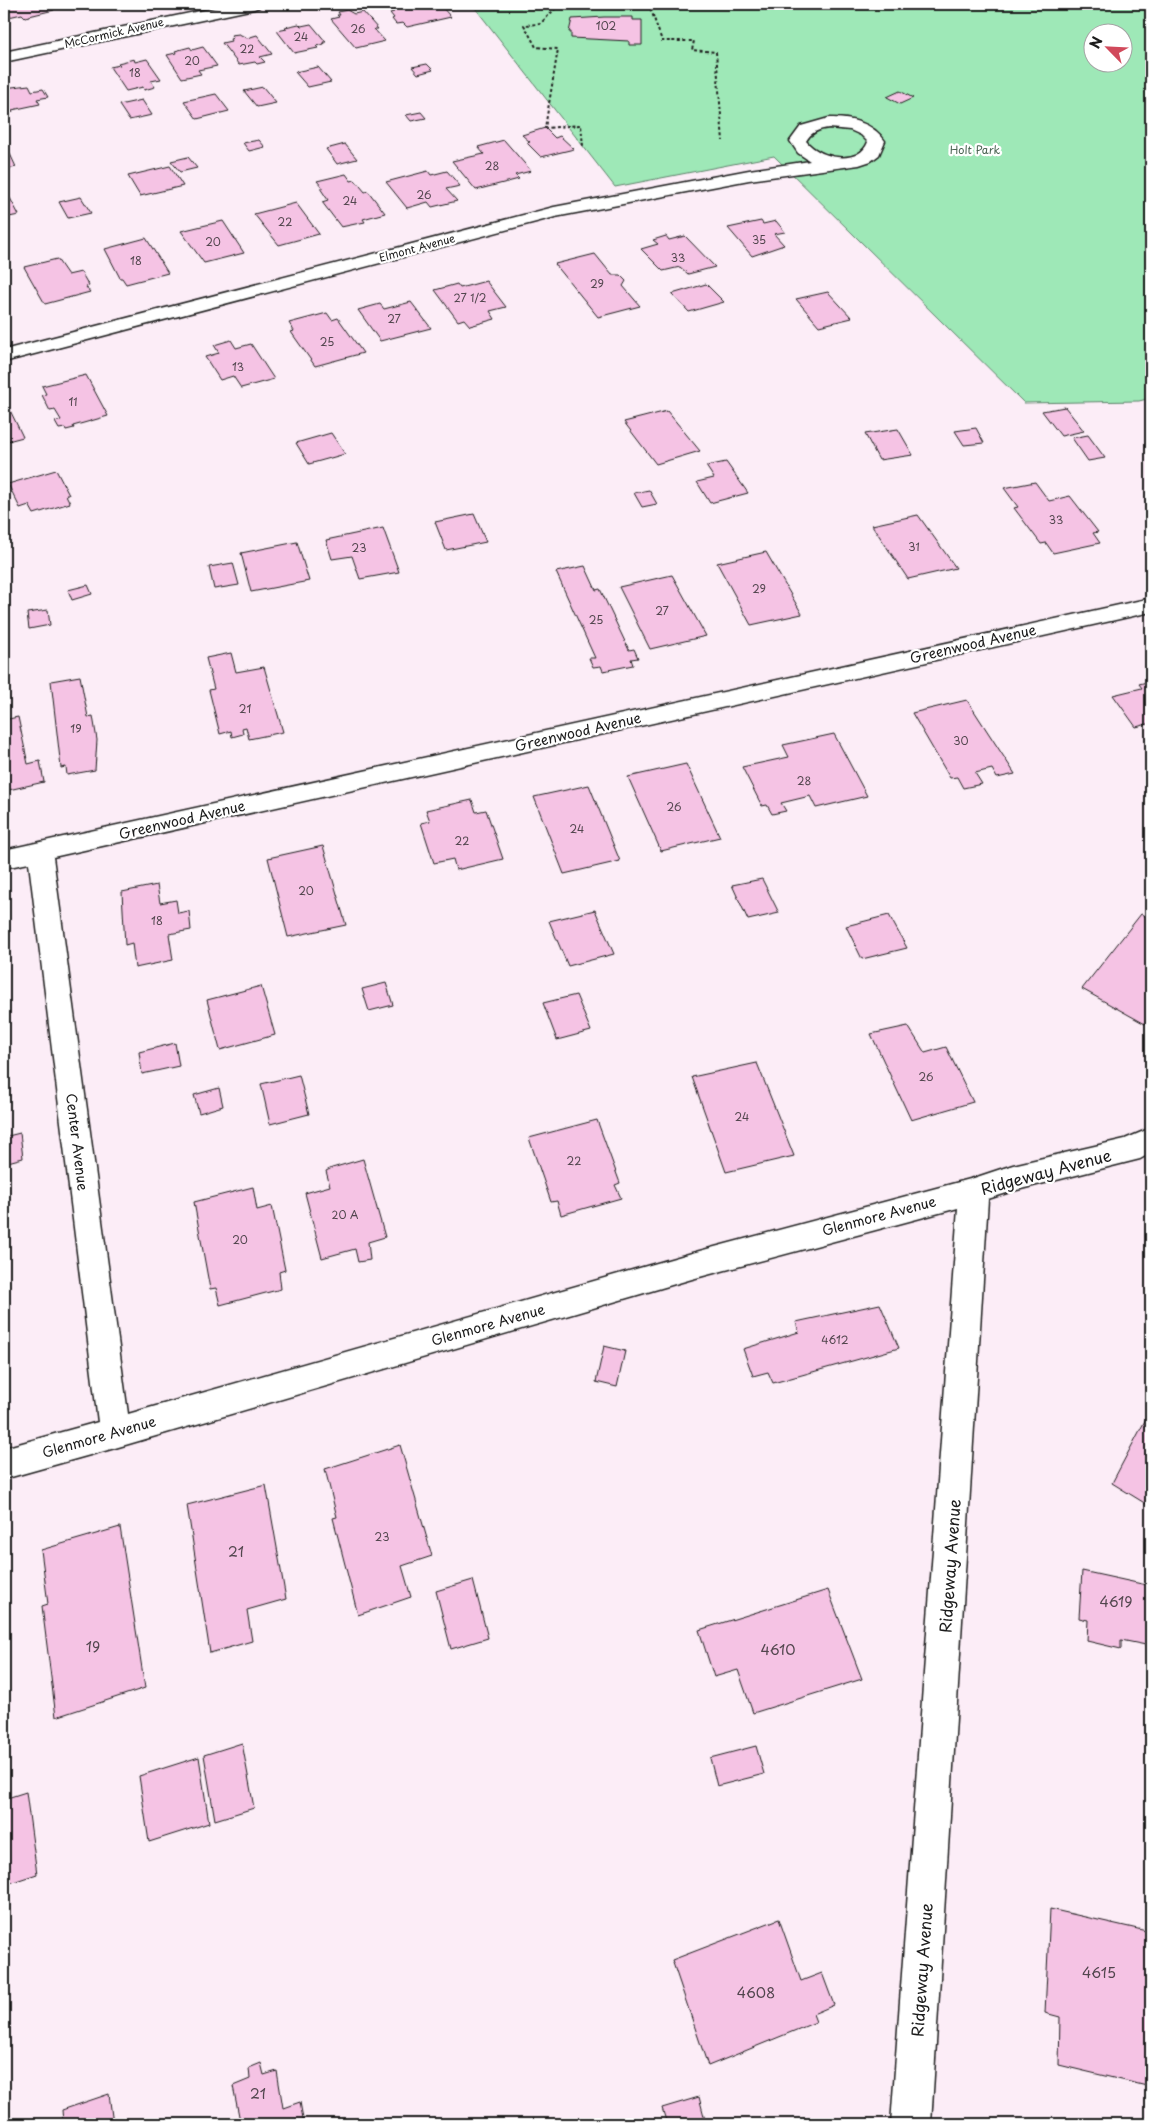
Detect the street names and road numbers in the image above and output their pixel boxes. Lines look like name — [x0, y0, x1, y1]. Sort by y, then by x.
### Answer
street label: McCormick Avenue — [62, 13, 165, 52]
street label: Elmont Avenue — [377, 229, 457, 266]
street label: Greenwood Avenue — [908, 619, 1038, 668]
street label: Greenwood Avenue — [513, 707, 643, 756]
street label: Greenwood Avenue — [117, 795, 247, 844]
street label: Center Avenue — [61, 1092, 94, 1192]
street label: Ridgeway Avenue — [978, 1142, 1114, 1200]
street label: Glenmore Avenue — [820, 1190, 939, 1241]
street label: Glenmore Avenue — [429, 1298, 547, 1351]
street label: Glenmore Avenue — [40, 1410, 158, 1463]
street label: Ridgeway Avenue — [932, 1498, 966, 1634]
street label: Ridgeway Avenue — [904, 1902, 938, 2038]

